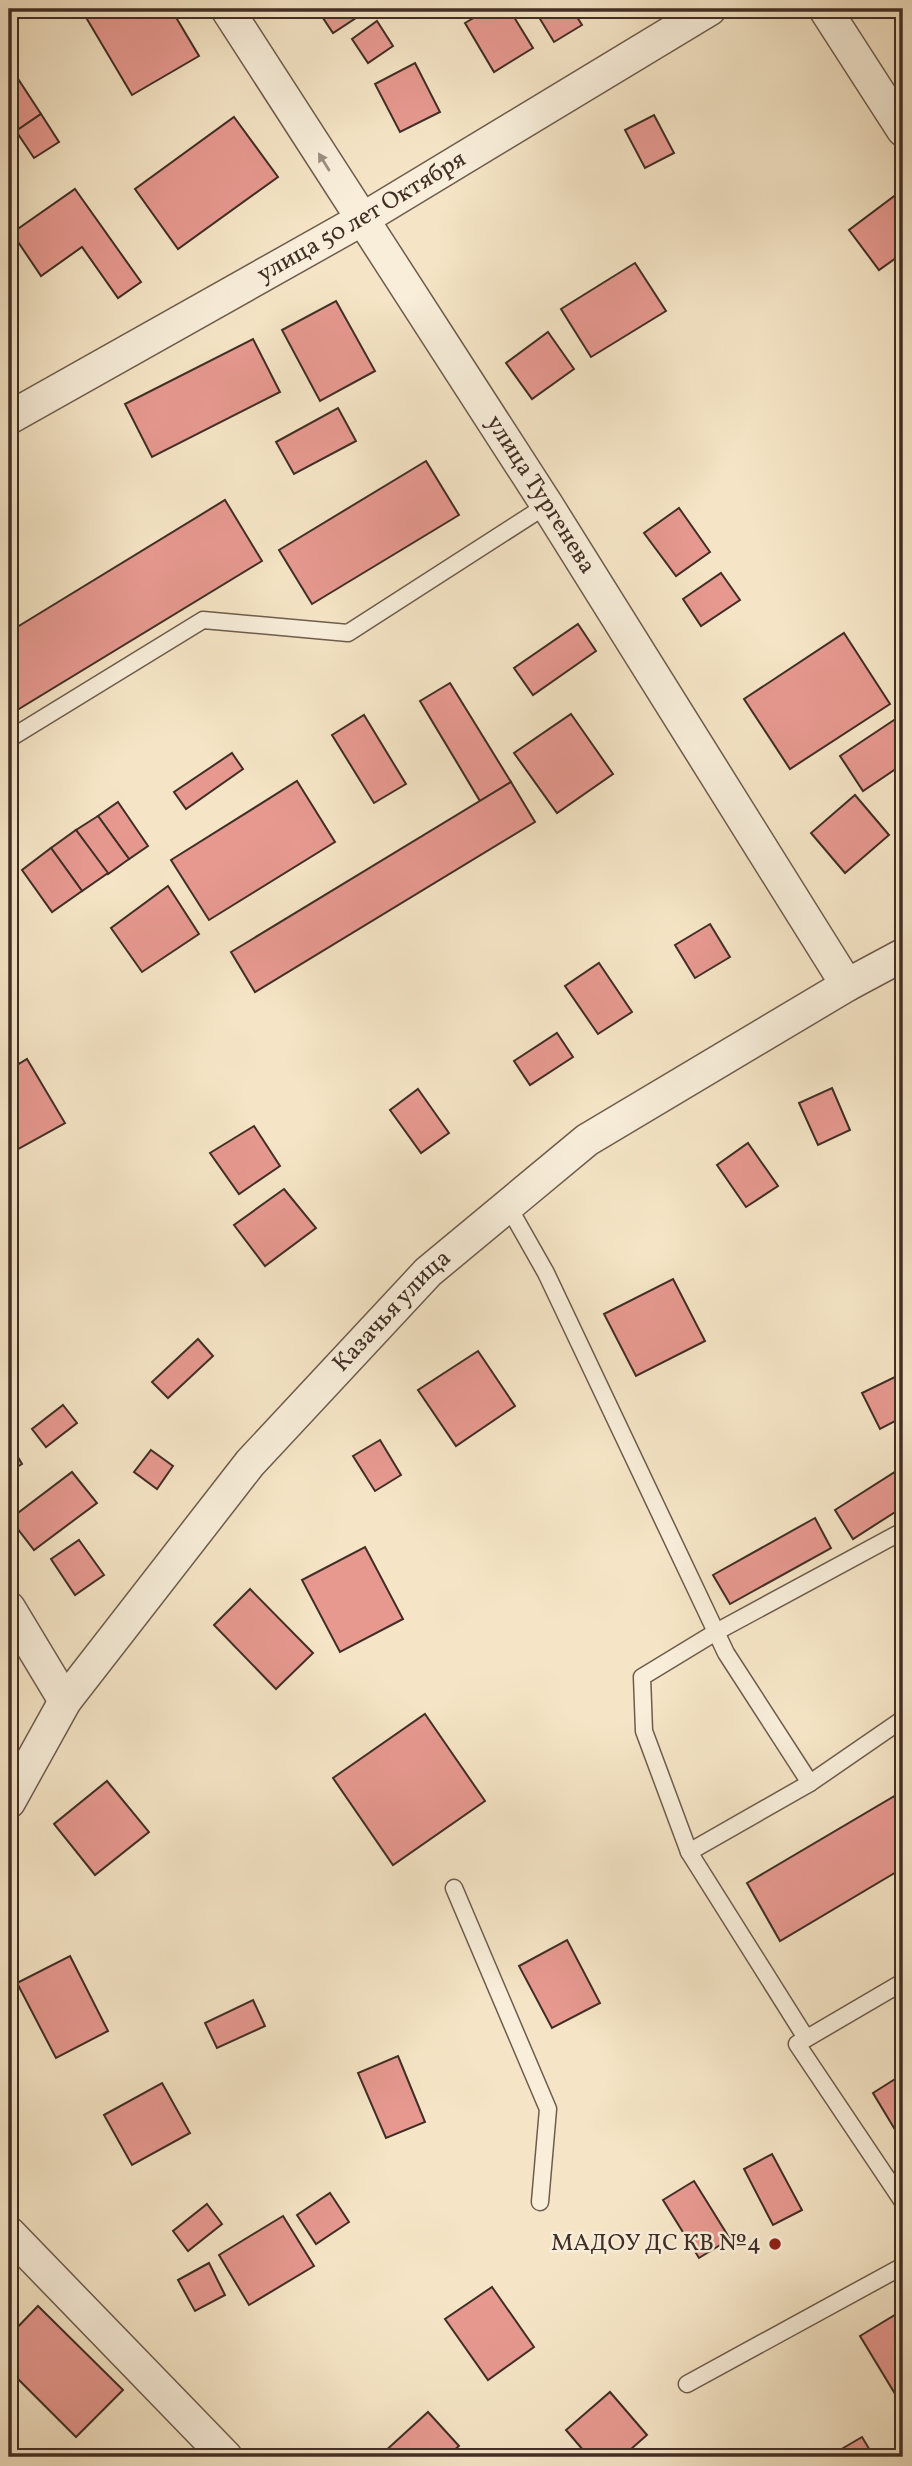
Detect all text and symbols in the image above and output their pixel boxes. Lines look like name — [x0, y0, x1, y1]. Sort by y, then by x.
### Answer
street label: улица 50 лет Октября — [251, 143, 473, 292]
one-way arrow — [318, 153, 331, 172]
street label: улица Тургенева — [477, 409, 603, 581]
street label: Казачья улица — [326, 1242, 459, 1380]
place label: МАДОУ ДС КВ №4 — [551, 2227, 761, 2261]
marker: МАДОУ ДС КВ №4 — [767, 2236, 783, 2252]

